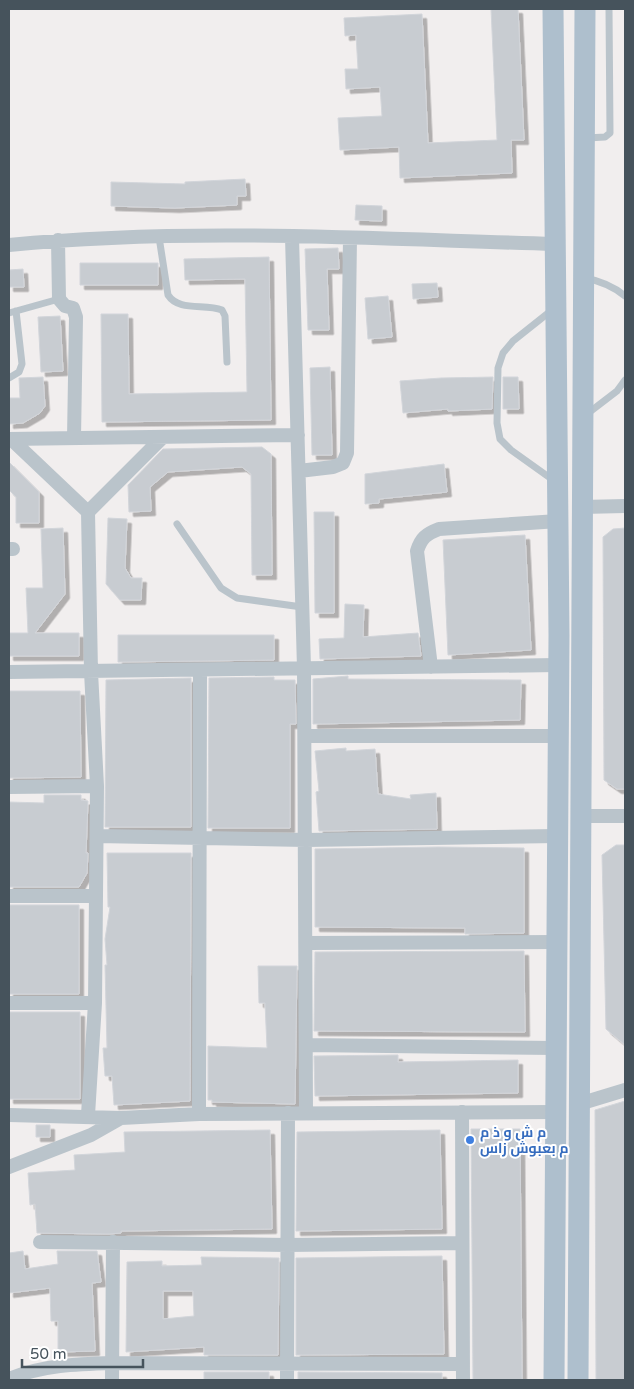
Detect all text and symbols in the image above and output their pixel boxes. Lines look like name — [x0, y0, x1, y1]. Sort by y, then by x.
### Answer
place label: م ش و ذ م م بعبوش زاس — [480, 1124, 569, 1158]
marker: م ش و ذ م م بعبوش زاس — [464, 1134, 476, 1146]
scale bar — [22, 1336, 144, 1368]
text: 50 m — [30, 1345, 67, 1363]

